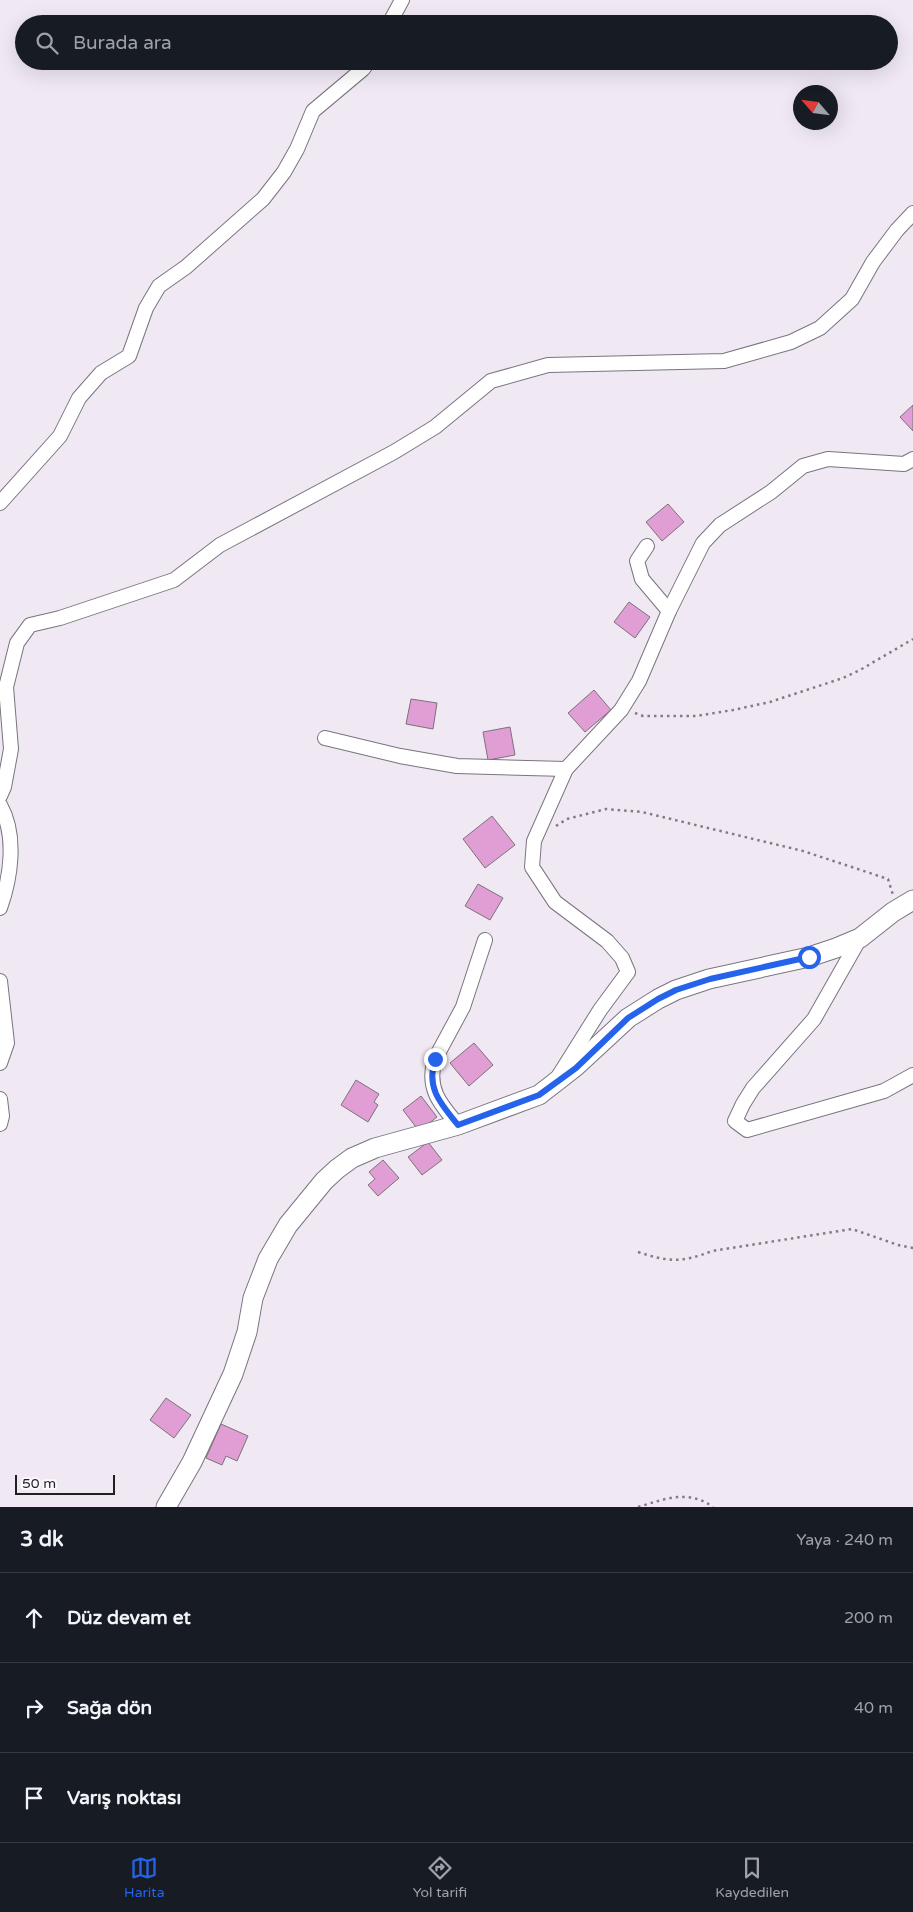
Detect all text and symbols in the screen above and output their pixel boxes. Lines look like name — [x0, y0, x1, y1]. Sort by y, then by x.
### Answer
search box — [15, 15, 898, 70]
icon: search — [33, 29, 61, 57]
text: Burada ara — [73, 32, 172, 54]
north arrow — [793, 85, 838, 130]
route start — [798, 946, 821, 969]
route end — [424, 1048, 447, 1071]
scale bar — [15, 1472, 115, 1495]
text: 50 m — [22, 1475, 56, 1492]
text: 3 dk — [20, 1527, 63, 1552]
text: Yaya · 240 m — [796, 1530, 893, 1550]
icon: ahead — [20, 1604, 48, 1632]
text: Düz devam et — [67, 1607, 191, 1629]
text: 200 m — [844, 1608, 893, 1628]
icon: right — [20, 1694, 48, 1722]
text: Sağa dön — [67, 1697, 152, 1719]
text: 40 m — [854, 1698, 893, 1718]
icon: arrive — [20, 1784, 48, 1812]
text: Varış noktası — [67, 1787, 181, 1809]
tab: Harita — [124, 1854, 165, 1901]
tab: Yol tarifi — [413, 1854, 467, 1901]
tab: Kaydedilen — [715, 1854, 789, 1901]

